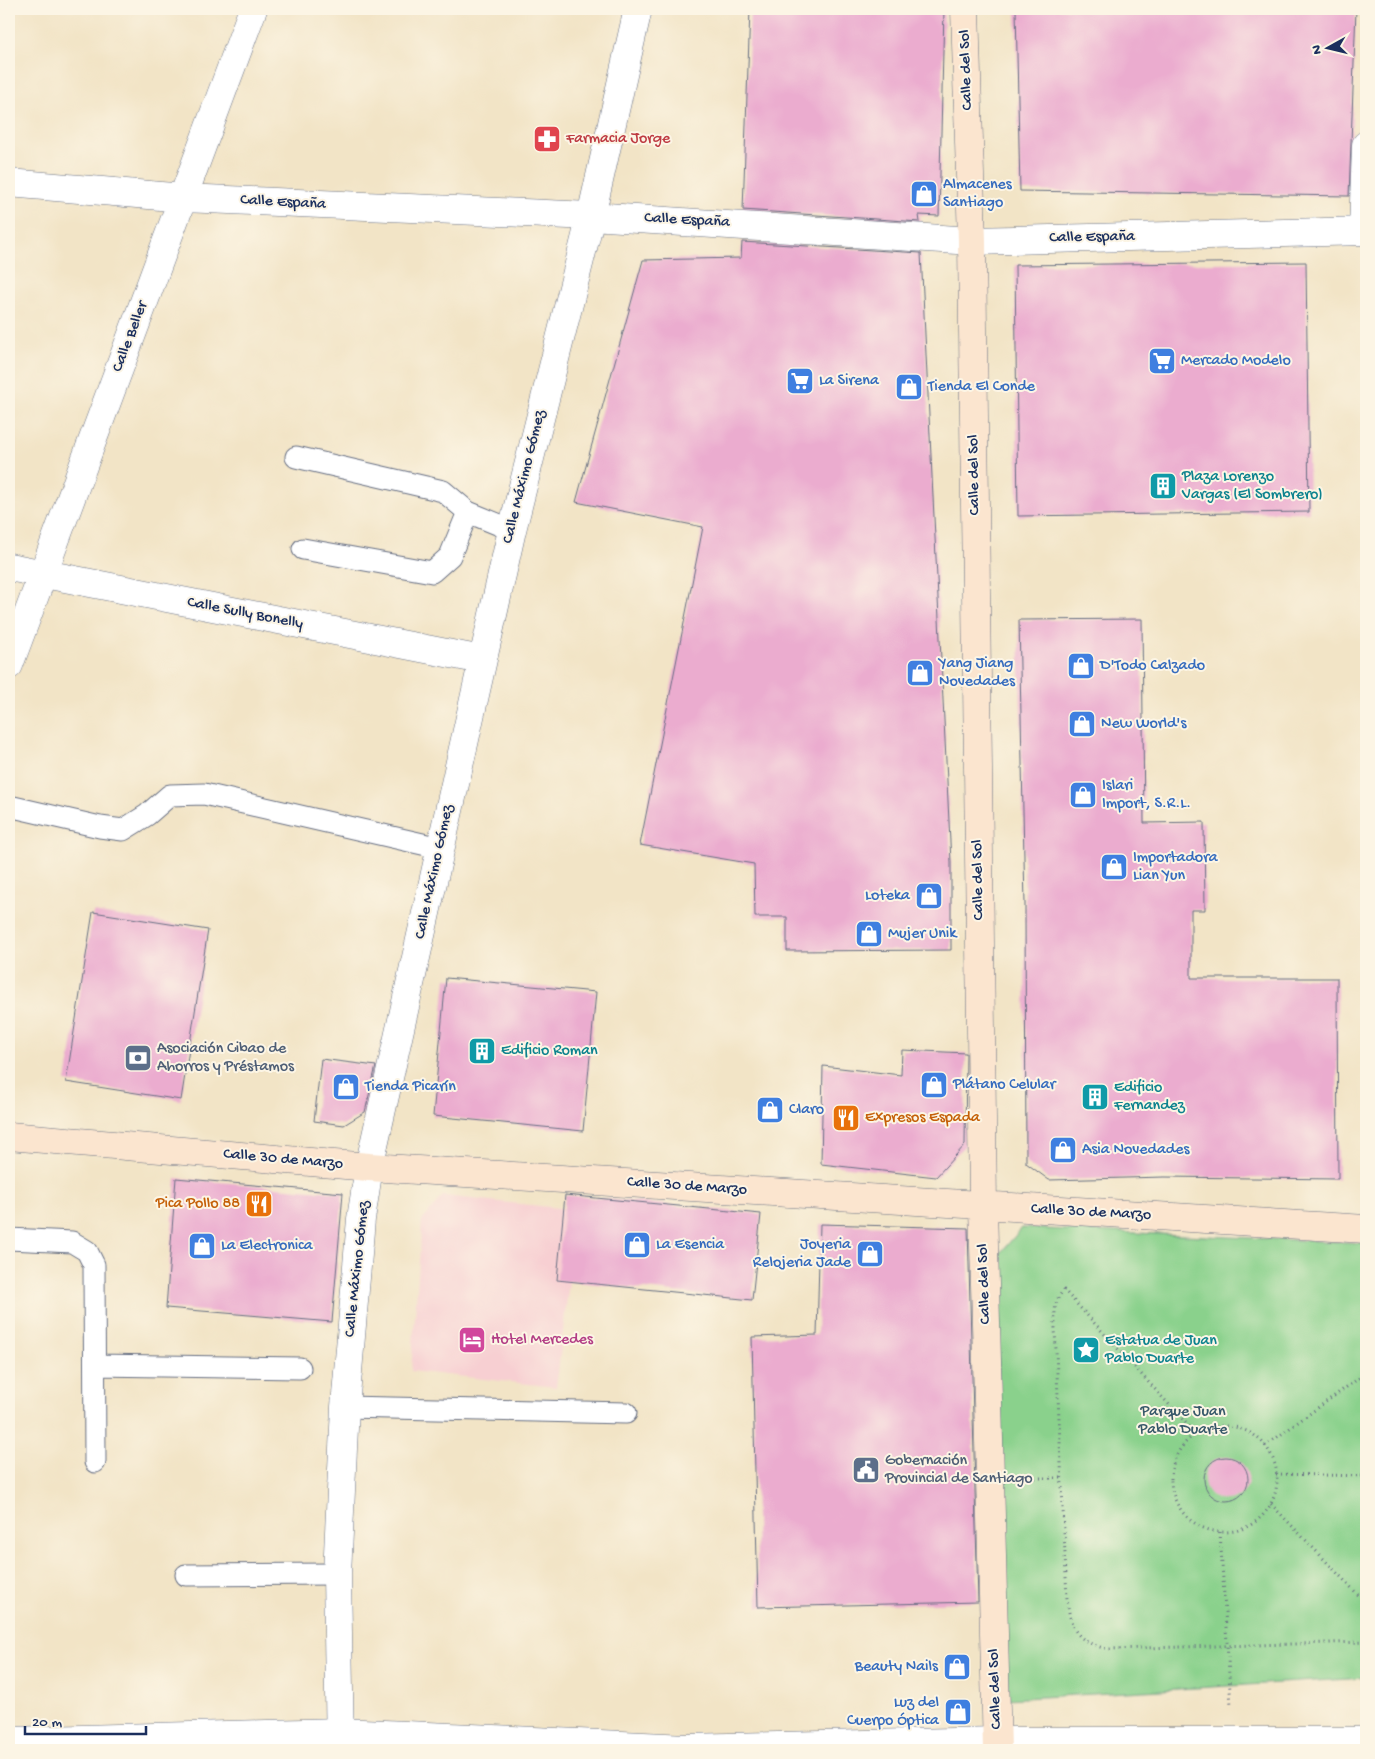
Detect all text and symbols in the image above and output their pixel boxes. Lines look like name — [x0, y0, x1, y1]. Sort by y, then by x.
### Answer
north arrow — [1302, 22, 1352, 72]
street label: Calle del Sol — [956, 29, 978, 111]
text: N — [1309, 44, 1327, 55]
pharmacy icon: Farmacia Jorge — [532, 124, 562, 154]
place label: Farmacia Jorge — [565, 130, 671, 149]
place label: Almacenes Santiago — [943, 176, 1013, 213]
shop icon: Almacenes Santiago — [909, 179, 939, 209]
street label: Calle España — [240, 191, 327, 215]
street label: Calle España — [644, 209, 731, 233]
street label: Calle España — [1049, 228, 1136, 248]
street label: Calle Beller — [109, 298, 154, 375]
supermarket icon: Mercado Modelo — [1147, 346, 1177, 376]
place label: Mercado Modelo — [1181, 352, 1291, 371]
supermarket icon: La Sirena — [785, 366, 815, 396]
place label: La Sirena — [819, 372, 880, 391]
shop icon: Tienda El Conde — [894, 372, 924, 402]
place label: Tienda El Conde — [927, 378, 1036, 397]
street label: Calle Máximo Gómez — [499, 407, 551, 546]
street label: Calle del Sol — [965, 434, 985, 516]
place label: Plaza Lorenzo Vargas (El Sombrero) — [1181, 468, 1323, 505]
building icon: Plaza Lorenzo Vargas (El Sombrero) — [1148, 471, 1178, 501]
street label: Calle Sully Bonelly — [185, 593, 305, 635]
shop icon: D'Todo Calzado — [1066, 651, 1096, 681]
place label: Yang Jiang Novedades — [937, 655, 1016, 692]
place label: D'Todo Calzado — [1099, 657, 1205, 676]
shop icon: Yang Jiang Novedades — [905, 658, 935, 688]
shop icon: New World's — [1067, 709, 1097, 739]
place label: New World's — [1101, 715, 1187, 734]
place label: Islari Import, S.R.L. — [1102, 777, 1191, 814]
shop icon: Islari Import, S.R.L. — [1068, 780, 1098, 810]
street label: Calle Máximo Gómez — [411, 802, 459, 941]
street label: Calle del Sol — [969, 839, 989, 921]
place label: Importadora Lian Yun — [1133, 849, 1219, 886]
shop icon: Importadora Lian Yun — [1099, 852, 1129, 882]
shop icon: Loteka — [914, 881, 944, 911]
place label: Loteka — [865, 887, 911, 906]
shop icon: Mujer Unik — [854, 919, 884, 949]
place label: Mujer Unik — [888, 925, 958, 944]
building icon: Edificio Roman — [467, 1036, 497, 1066]
place label: Asociación Cibao de Ahorros y Préstamos — [157, 1040, 295, 1077]
place label: Edificio Roman — [501, 1042, 598, 1061]
bank icon: Asociación Cibao de Ahorros y Préstamos — [123, 1043, 153, 1073]
shop icon: Plátano Celular — [919, 1070, 949, 1100]
shop icon: Tienda Picarín — [331, 1072, 361, 1102]
place label: Plátano Celular — [952, 1076, 1057, 1095]
place label: Tienda Picarín — [364, 1078, 456, 1097]
place label: Edificio Fernandez — [1113, 1079, 1186, 1116]
building icon: Edificio Fernandez — [1080, 1082, 1110, 1112]
shop icon: Claro — [755, 1095, 785, 1125]
place label: Claro — [789, 1101, 824, 1120]
restaurant icon: Expresos Espada — [831, 1103, 861, 1133]
place label: Expresos Espada — [865, 1109, 981, 1128]
shop icon: Asia Novedades — [1048, 1135, 1078, 1165]
place label: Asia Novedades — [1082, 1141, 1190, 1160]
street label: Calle 30 de Marzo — [222, 1145, 344, 1175]
street label: Calle 30 de Marzo — [626, 1173, 748, 1201]
restaurant icon: Pica Pollo 88 — [244, 1189, 274, 1219]
place label: Pica Pollo 88 — [155, 1195, 240, 1214]
street label: Calle Máximo Gómez — [341, 1199, 375, 1338]
street label: Calle 30 de Marzo — [1030, 1200, 1152, 1226]
shop icon: La Esencia — [622, 1230, 652, 1260]
shop icon: La Electronica — [187, 1231, 217, 1261]
place label: La Esencia — [656, 1236, 725, 1255]
place label: Joyeria Relojeria Jade — [753, 1236, 852, 1273]
place label: La Electronica — [221, 1237, 314, 1256]
shop icon: Joyeria Relojeria Jade — [855, 1239, 885, 1269]
street label: Calle del Sol — [974, 1243, 996, 1325]
hotel icon: Hotel Mercedes — [457, 1325, 487, 1355]
place label: Hotel Mercedes — [491, 1331, 594, 1350]
place label: Estatua de Juan Pablo Duarte — [1104, 1332, 1217, 1369]
place icon: Estatua de Juan Pablo Duarte — [1071, 1335, 1101, 1365]
park label: Parque Juan Pablo Duarte — [1137, 1403, 1228, 1440]
place label: Gobernación Provincial de Santiago — [884, 1452, 1033, 1489]
public building icon: Gobernación Provincial de Santiago — [851, 1455, 881, 1485]
street label: Calle del Sol — [985, 1648, 1007, 1730]
shop icon: Beauty Nails — [942, 1652, 972, 1682]
place label: Beauty Nails — [854, 1658, 939, 1677]
place label: Luz del Cuerpo Óptica — [847, 1694, 940, 1731]
shop icon: Luz del Cuerpo Óptica — [943, 1697, 973, 1727]
scale bar — [25, 1704, 146, 1736]
text: 20 m — [32, 1714, 62, 1732]

